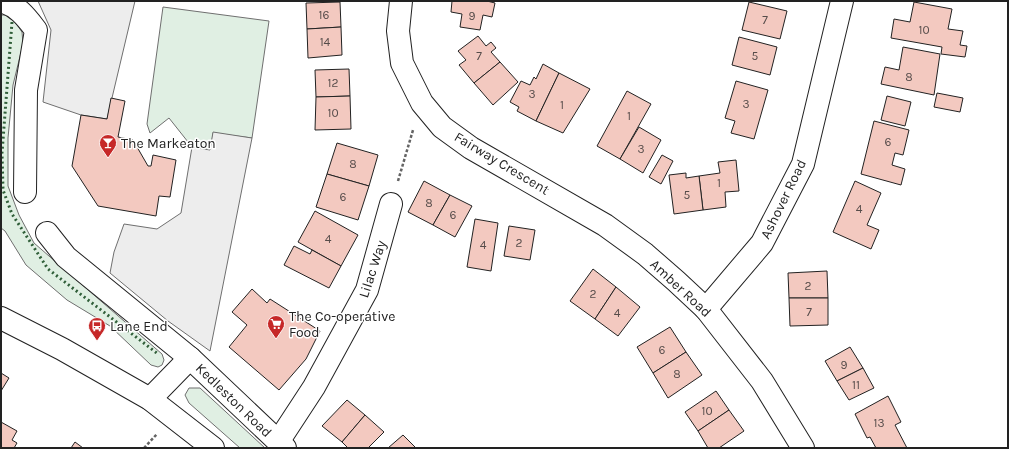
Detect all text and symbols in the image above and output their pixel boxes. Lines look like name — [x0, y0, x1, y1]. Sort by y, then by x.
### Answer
house number: 16 — [319, 8, 330, 22]
house number: 9 — [469, 9, 476, 23]
house number: 7 — [762, 13, 768, 27]
house number: 10 — [918, 23, 930, 37]
house number: 14 — [320, 35, 331, 49]
house number: 7 — [476, 49, 482, 63]
house number: 5 — [752, 49, 759, 63]
house number: 8 — [905, 70, 913, 84]
house number: 12 — [328, 76, 339, 90]
house number: 3 — [528, 87, 536, 101]
house number: 3 — [742, 97, 750, 111]
house number: 1 — [560, 98, 564, 112]
house number: 10 — [327, 106, 339, 120]
house number: 1 — [627, 109, 631, 123]
street label: Fairway Crescent — [451, 128, 552, 199]
bar icon: The Markeaton — [98, 133, 118, 158]
place label: The Markeaton — [121, 135, 216, 152]
house number: 6 — [885, 135, 892, 149]
house number: 3 — [637, 142, 645, 156]
house number: 8 — [349, 157, 357, 171]
street label: Ashover Road — [757, 157, 810, 242]
house number: 1 — [717, 176, 721, 190]
house number: 5 — [684, 188, 691, 202]
house number: 6 — [340, 190, 347, 204]
house number: 8 — [425, 196, 433, 210]
house number: 4 — [856, 202, 863, 216]
house number: 6 — [450, 208, 457, 222]
house number: 4 — [325, 232, 332, 246]
house number: 2 — [516, 236, 523, 250]
street label: Lilac Way — [355, 238, 390, 300]
house number: 4 — [480, 238, 487, 252]
street label: Amber Road — [647, 256, 715, 321]
house number: 2 — [805, 279, 812, 293]
house number: 2 — [590, 287, 597, 301]
house number: 7 — [806, 305, 812, 319]
house number: 4 — [614, 306, 621, 320]
place label: The Co-operative Food — [289, 308, 396, 341]
supermarket icon: The Co-operative Food — [266, 314, 286, 339]
bus stop icon: Lane End — [87, 316, 107, 341]
place label: Lane End — [110, 318, 168, 335]
house number: 6 — [659, 343, 666, 357]
house number: 9 — [841, 358, 848, 372]
street label: Kedleston Road — [192, 360, 275, 441]
house number: 8 — [673, 367, 681, 381]
house number: 11 — [852, 378, 860, 392]
house number: 10 — [701, 404, 713, 418]
house number: 13 — [873, 416, 885, 430]

